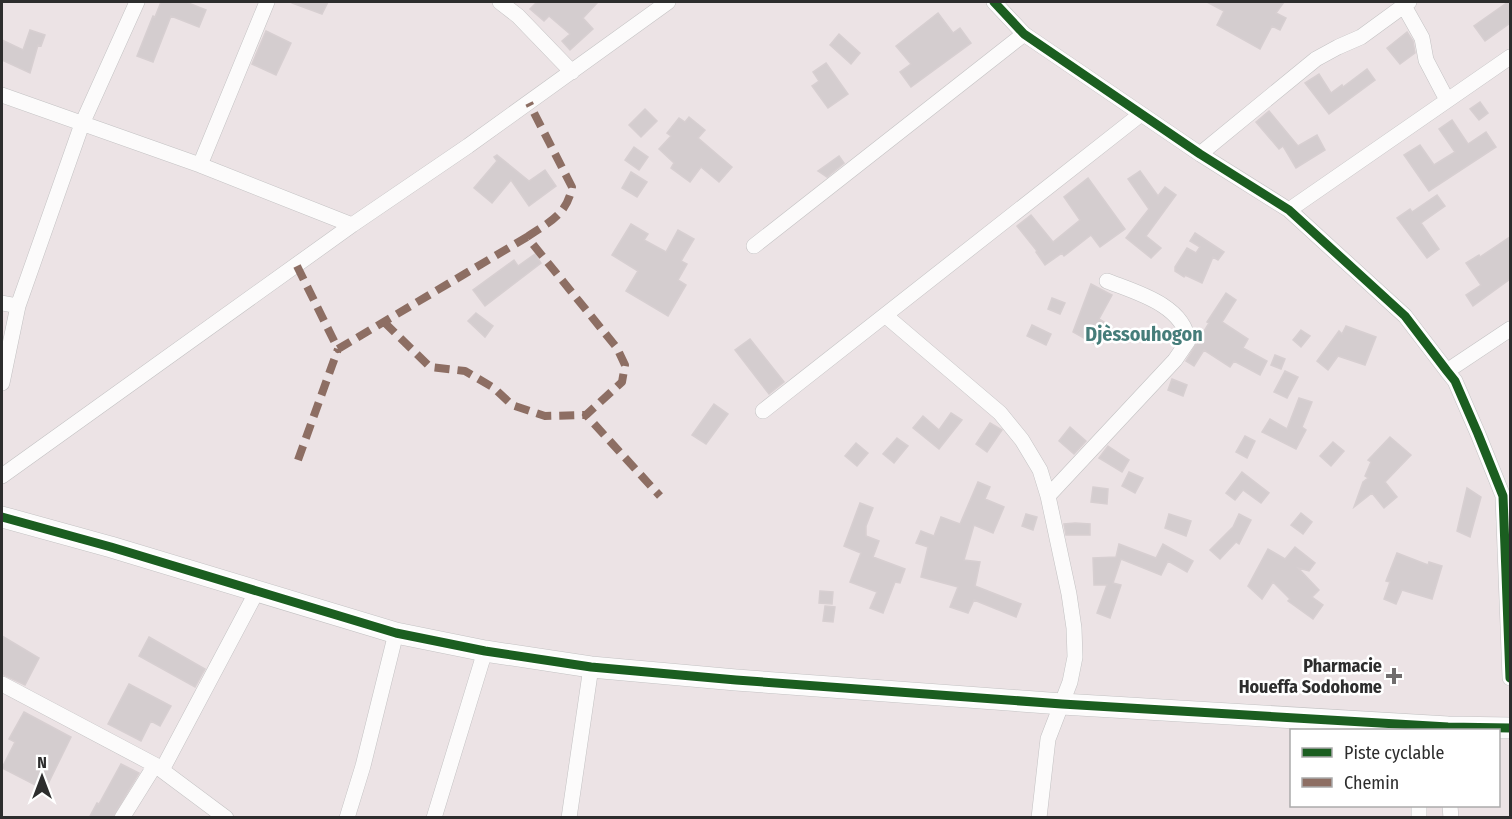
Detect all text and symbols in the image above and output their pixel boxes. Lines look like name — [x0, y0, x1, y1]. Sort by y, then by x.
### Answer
district label: Djèssouhogon — [1085, 322, 1203, 346]
place label: Pharmacie Houeffa Sodohome — [1239, 655, 1382, 698]
marker: Pharmacie Houeffa Sodohome — [1387, 669, 1401, 683]
legend — [1290, 729, 1500, 807]
text: Piste cyclable — [1344, 742, 1444, 764]
north arrow — [12, 747, 72, 807]
text: N — [37, 753, 47, 772]
text: Chemin — [1344, 772, 1399, 794]

